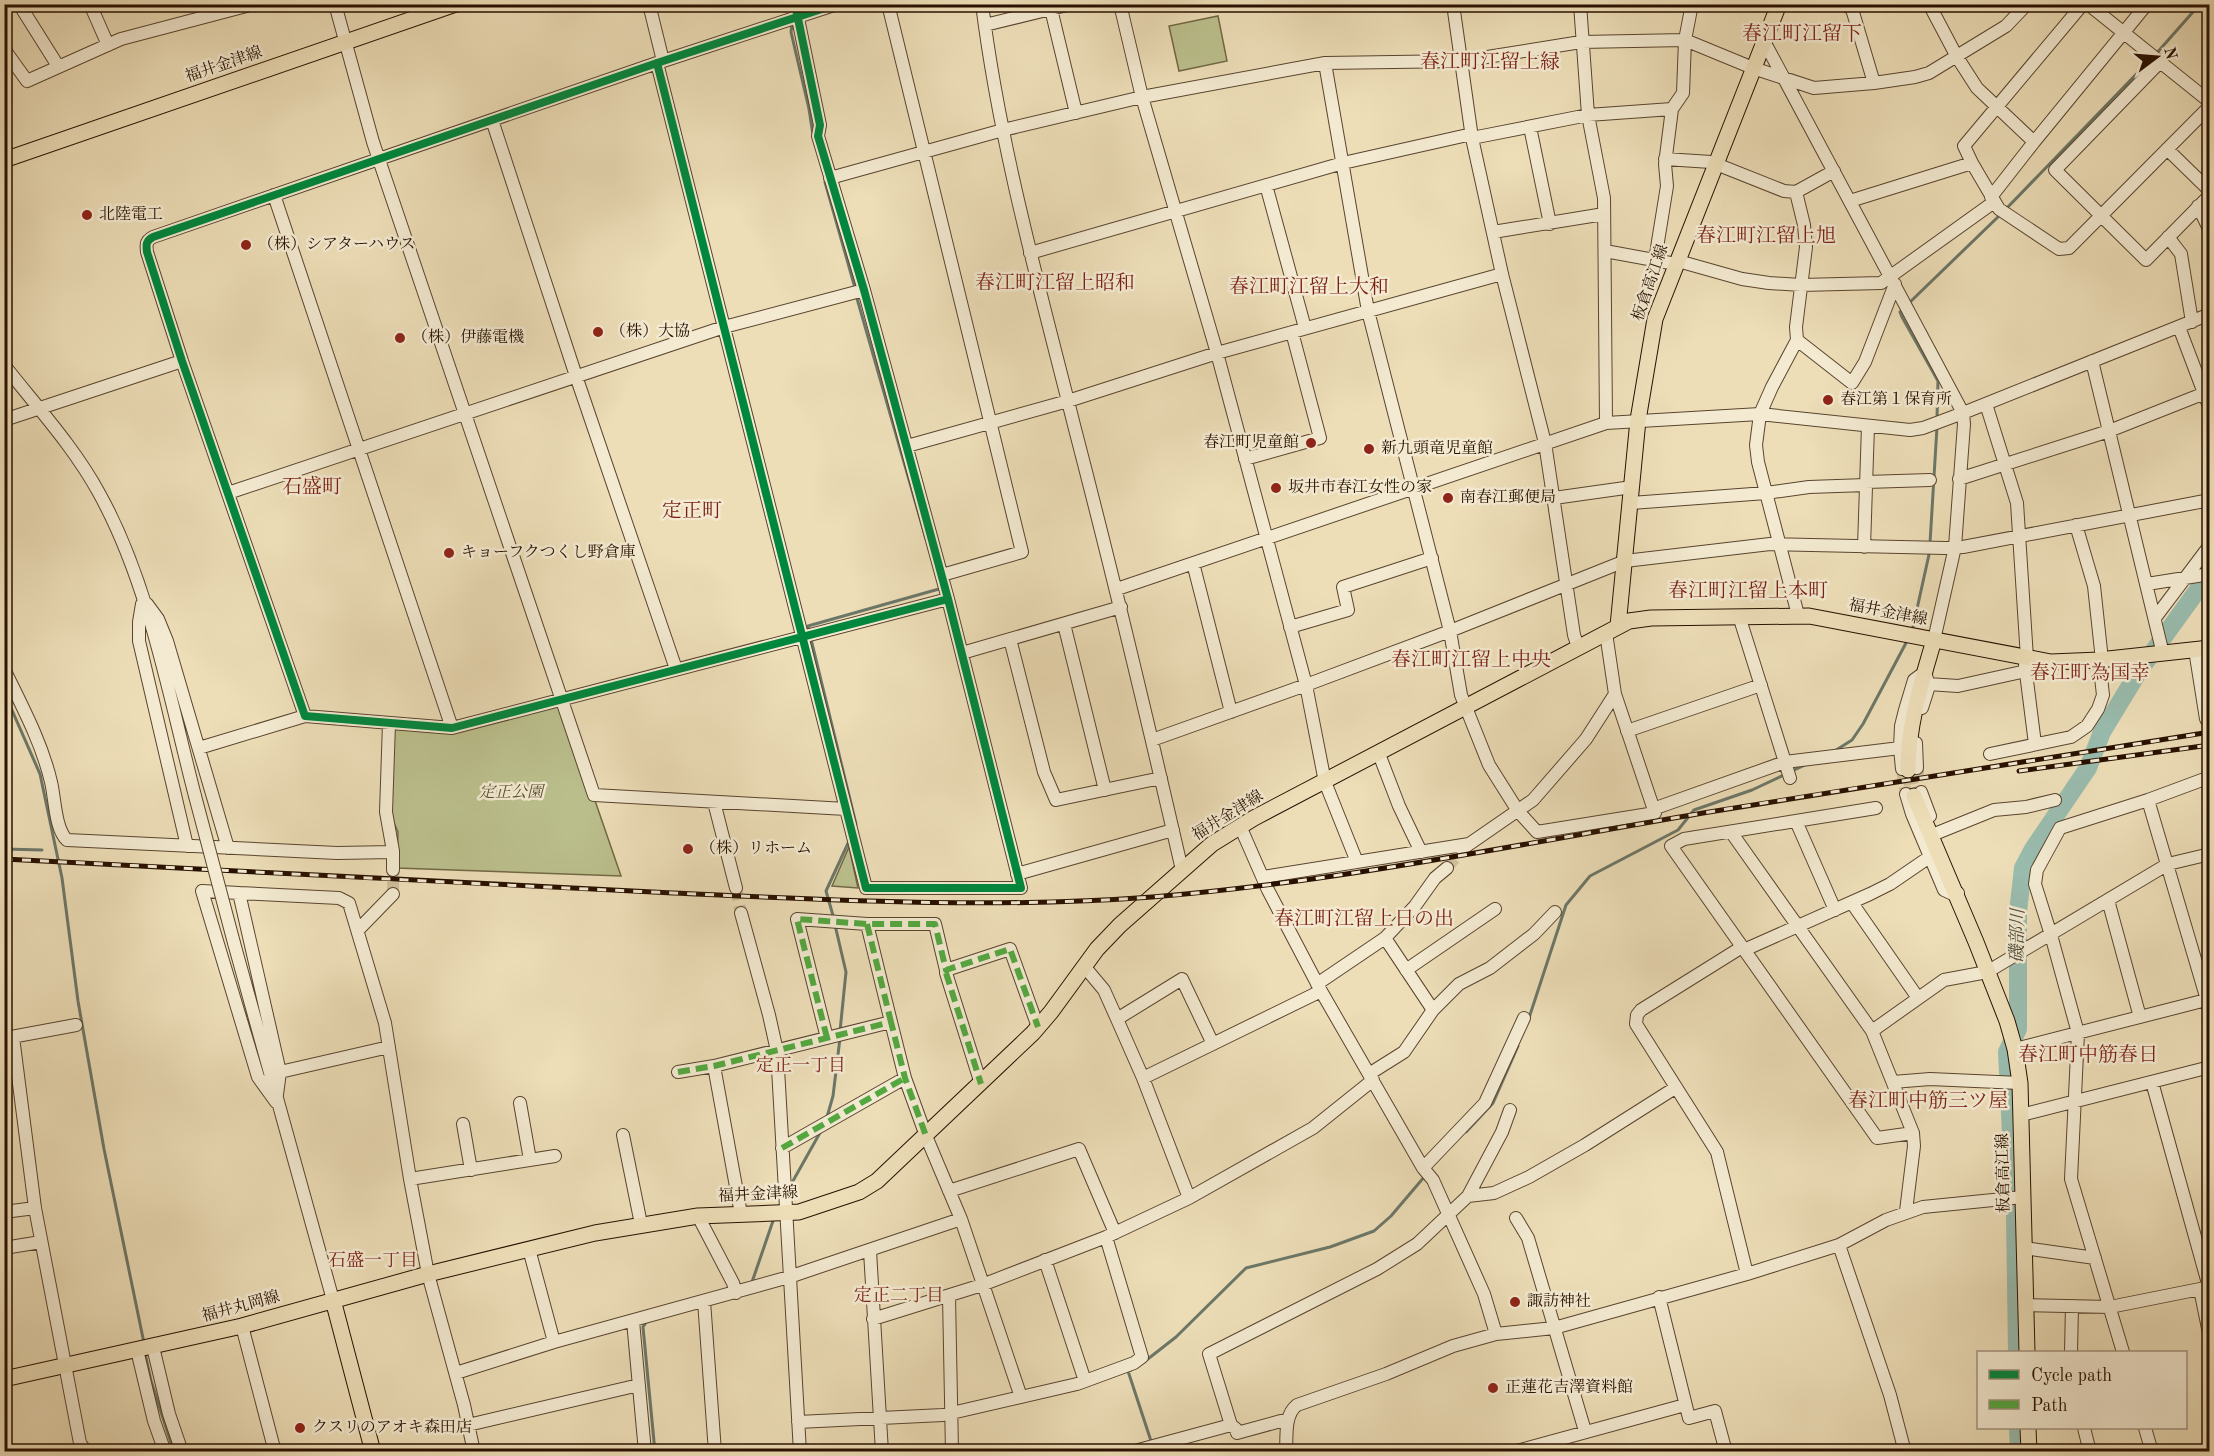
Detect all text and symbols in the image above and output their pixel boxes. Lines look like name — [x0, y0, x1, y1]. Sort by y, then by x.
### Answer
district label: 春江町江留下 — [1742, 23, 1862, 45]
north arrow — [2127, 27, 2187, 87]
street label: 福井金津線 — [183, 43, 264, 86]
text: N — [2160, 45, 2179, 62]
district label: 春江町江留上緑 — [1420, 51, 1560, 73]
place label: 北陸電工 — [99, 205, 163, 223]
marker: 北陸電工 — [80, 208, 94, 222]
district label: 春江町江留上旭 — [1696, 225, 1836, 247]
place label: （株）シアターハウス — [258, 235, 416, 253]
marker: （株）シアターハウス — [239, 238, 253, 252]
street label: 板倉高江線 — [1629, 242, 1672, 323]
district label: 春江町江留上昭和 — [975, 272, 1135, 294]
district label: 春江町江留上大和 — [1229, 276, 1389, 298]
place label: （株）大協 — [610, 322, 690, 340]
marker: （株）大協 — [591, 325, 605, 339]
place label: （株）伊藤電機 — [412, 328, 524, 346]
marker: （株）伊藤電機 — [393, 331, 407, 345]
place label: 春江第１保育所 — [1840, 390, 1952, 408]
marker: 春江第１保育所 — [1821, 393, 1835, 407]
place label: 春江町児童館 — [1203, 433, 1299, 451]
marker: 春江町児童館 — [1304, 436, 1318, 450]
place label: 新九頭竜児童館 — [1381, 439, 1493, 457]
marker: 新九頭竜児童館 — [1362, 442, 1376, 456]
district label: 石盛町 — [282, 475, 342, 498]
place label: 坂井市春江女性の家 — [1288, 478, 1432, 496]
marker: 坂井市春江女性の家 — [1269, 481, 1283, 495]
place label: 南春江郵便局 — [1460, 488, 1556, 506]
marker: 南春江郵便局 — [1441, 491, 1455, 505]
district label: 定正町 — [662, 500, 722, 522]
place label: キョーフクつくし野倉庫 — [461, 543, 636, 561]
marker: キョーフクつくし野倉庫 — [442, 546, 456, 560]
district label: 春江町江留上本町 — [1668, 580, 1828, 602]
street label: 福井金津線 — [1847, 596, 1929, 628]
district label: 春江町江留上中央 — [1391, 649, 1551, 671]
district label: 春江町為国幸 — [2030, 662, 2150, 684]
park label: 定正公園 — [479, 783, 546, 801]
street label: 福井金津線 — [1189, 786, 1266, 844]
place label: （株）リホーム — [700, 839, 812, 857]
marker: （株）リホーム — [681, 842, 695, 856]
water label: 磯部川 — [2007, 907, 2028, 963]
district label: 春江町江留上日の出 — [1274, 908, 1454, 930]
district label: 春江町中筋春日 — [2018, 1044, 2158, 1066]
district label: 定正一丁目 — [756, 1055, 846, 1075]
district label: 春江町中筋三ツ屋 — [1848, 1090, 2008, 1112]
street label: 板倉高江線 — [1993, 1133, 2013, 1213]
street label: 福井金津線 — [718, 1183, 798, 1205]
district label: 石盛一丁目 — [328, 1250, 418, 1270]
district label: 定正二丁目 — [854, 1285, 944, 1305]
street label: 福井丸岡線 — [200, 1287, 282, 1325]
place label: 諏訪神社 — [1527, 1292, 1591, 1310]
marker: 諏訪神社 — [1508, 1295, 1522, 1309]
legend — [1977, 1351, 2187, 1429]
text: Cycle path — [2031, 1367, 2112, 1385]
place label: 正蓮花吉澤資料館 — [1505, 1378, 1633, 1396]
marker: 正蓮花吉澤資料館 — [1486, 1381, 1500, 1395]
text: Path — [2031, 1397, 2068, 1415]
place label: クスリのアオキ森田店 — [312, 1418, 472, 1436]
marker: クスリのアオキ森田店 — [293, 1421, 307, 1435]

